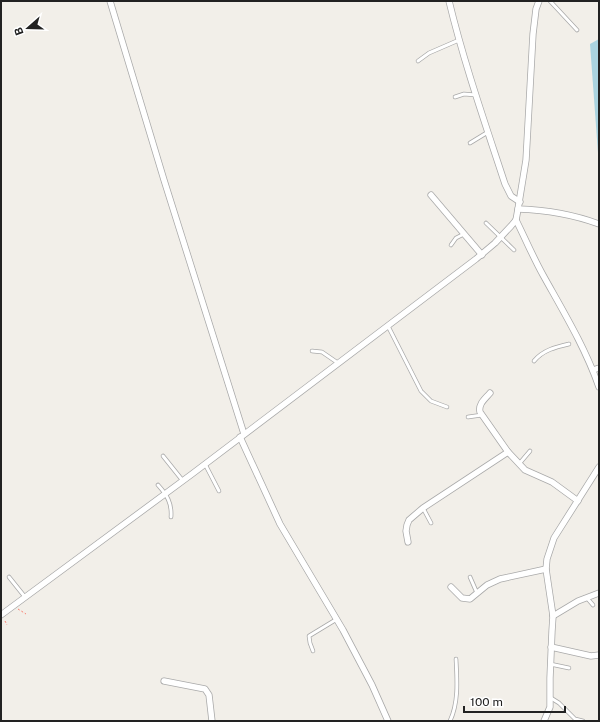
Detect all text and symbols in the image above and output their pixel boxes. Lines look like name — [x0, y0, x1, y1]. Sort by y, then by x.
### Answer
north arrow — [8, 8, 48, 48]
text: B — [12, 25, 26, 37]
scale bar — [464, 688, 565, 714]
text: 100 m — [470, 695, 503, 709]

